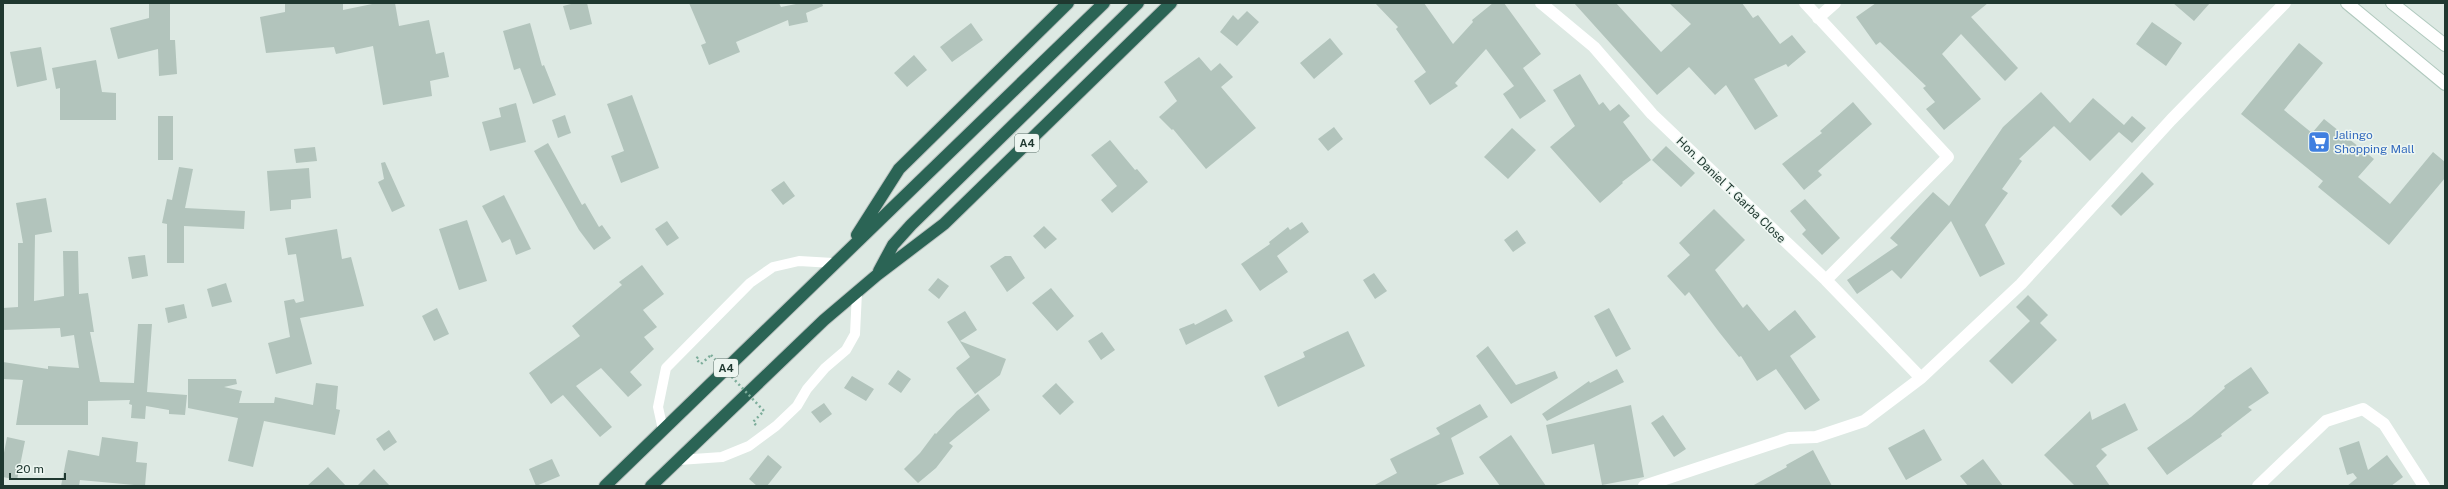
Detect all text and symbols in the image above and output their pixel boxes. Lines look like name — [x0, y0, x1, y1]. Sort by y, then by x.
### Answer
place label: Jalingo Shopping Mall — [2334, 128, 2415, 156]
supermarket icon: Jalingo Shopping Mall — [2306, 129, 2332, 155]
road number: A4 — [1015, 134, 1039, 152]
street label: Hon. Daniel T. Garba Close — [1674, 134, 1789, 246]
road number: A4 — [714, 359, 738, 377]
scale bar — [10, 455, 65, 481]
text: 20 m — [16, 462, 44, 476]

